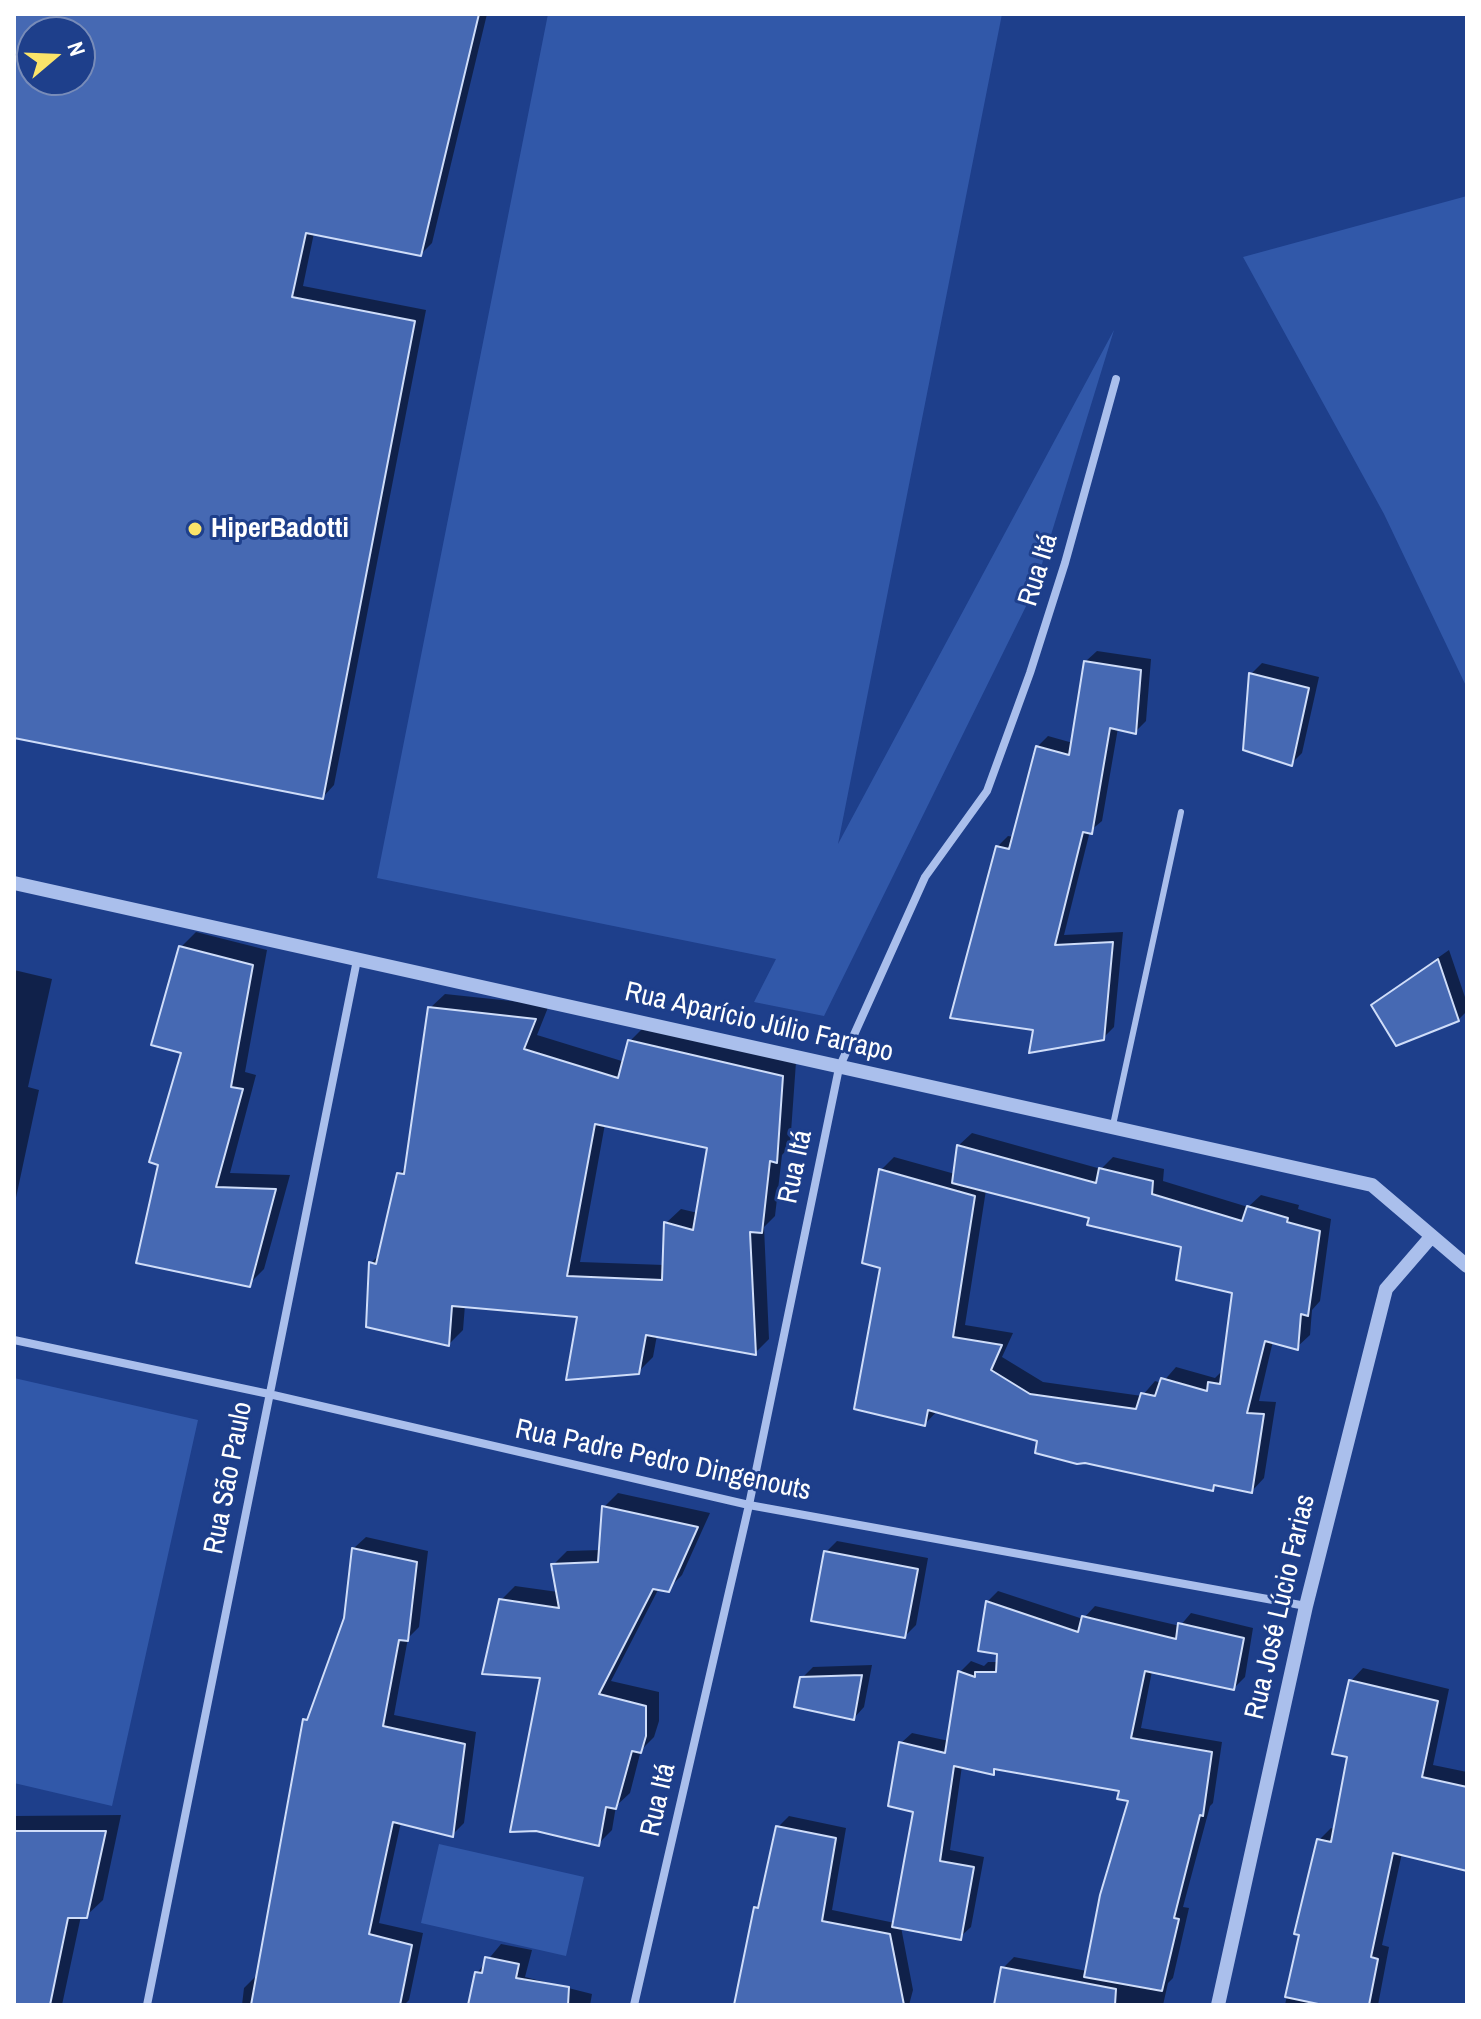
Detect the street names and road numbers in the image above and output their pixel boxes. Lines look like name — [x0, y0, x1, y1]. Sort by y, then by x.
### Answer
street label: Rua Itá — [1012, 530, 1066, 610]
street label: Rua Aparício Júlio Farrapo — [621, 976, 897, 1070]
street label: Rua Itá — [772, 1127, 820, 1207]
street label: Rua São Paulo — [198, 1399, 260, 1557]
street label: Rua Padre Pedro Dingenouts — [512, 1413, 814, 1509]
street label: Rua José Lúcio Farias — [1239, 1491, 1323, 1723]
street label: Rua Itá — [634, 1760, 684, 1840]

